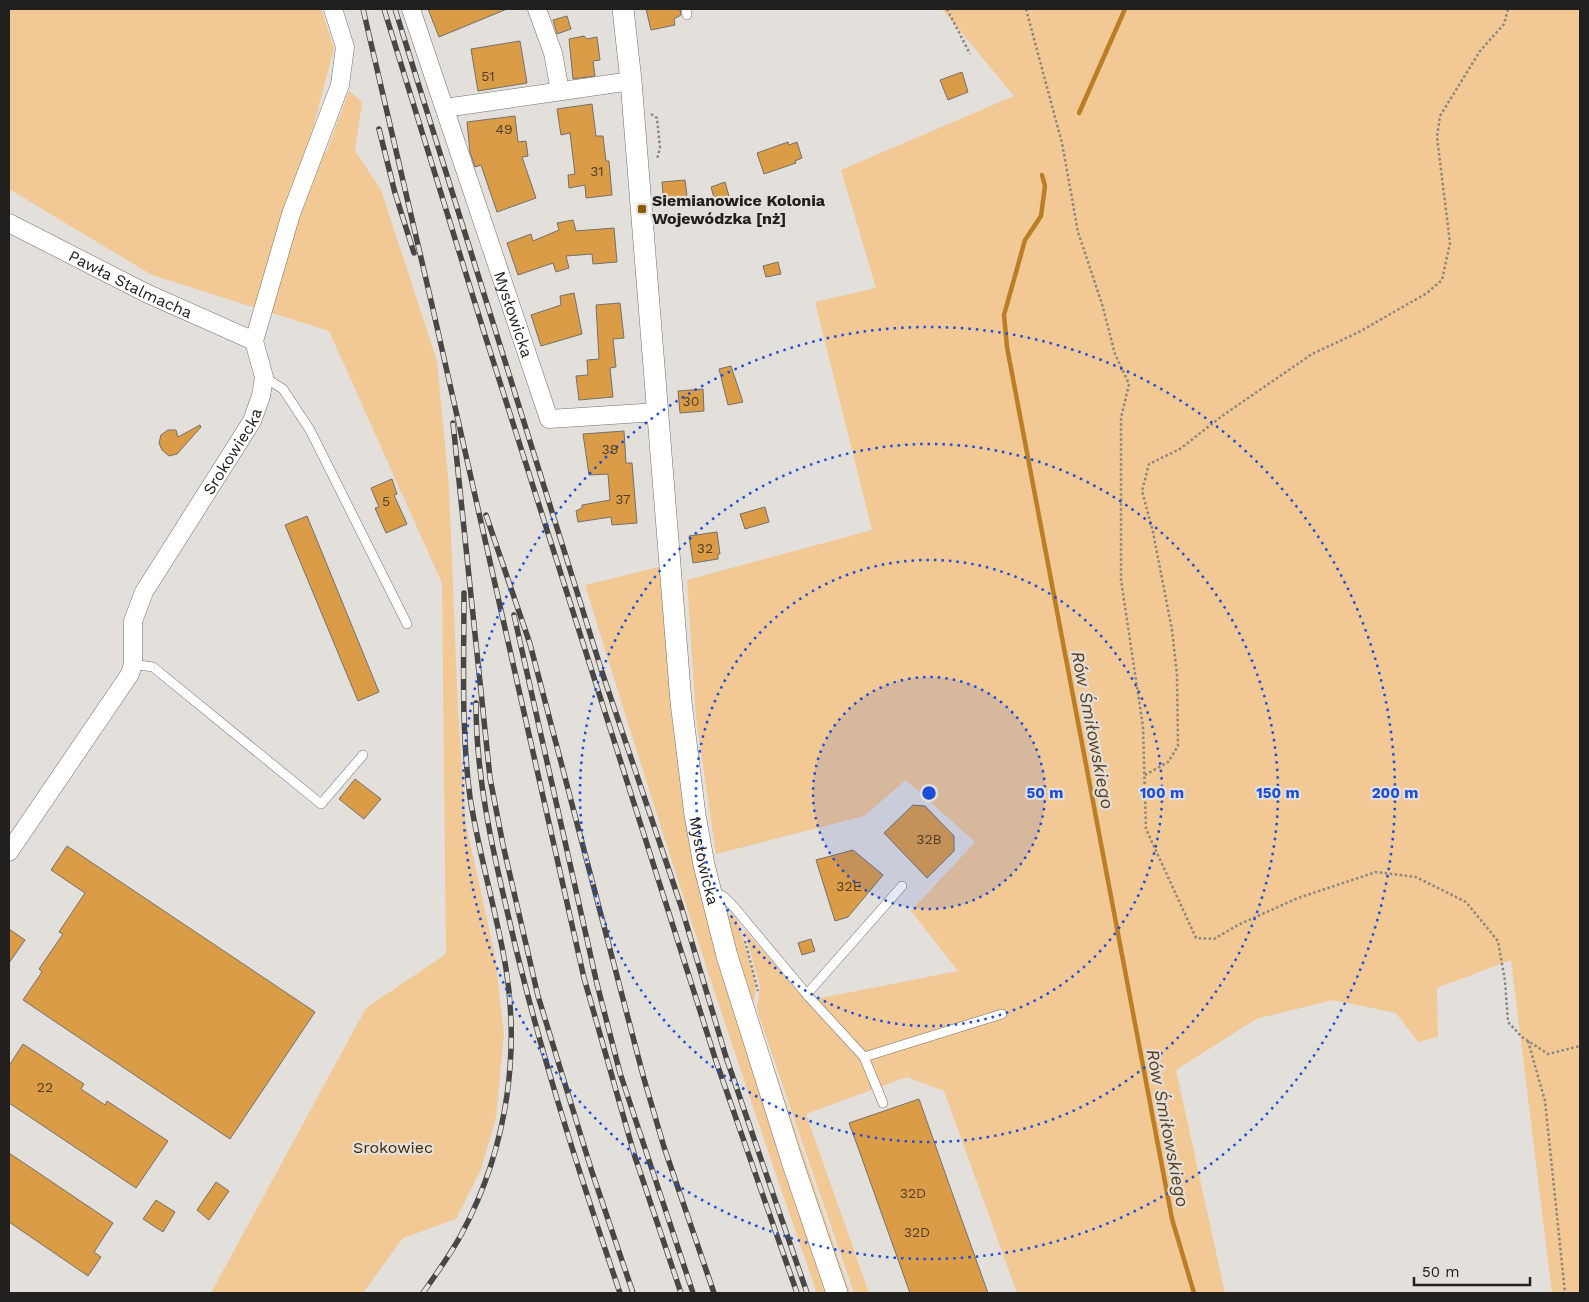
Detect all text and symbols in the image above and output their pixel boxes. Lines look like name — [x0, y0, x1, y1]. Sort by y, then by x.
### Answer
house number: 51 — [481, 68, 495, 84]
house number: 49 — [495, 121, 513, 137]
house number: 31 — [590, 163, 604, 179]
place label: Siemianowice Kolonia Wojewódzka [nż] — [652, 191, 826, 228]
marker: Siemianowice Kolonia Wojewódzka [nż] — [636, 203, 648, 215]
street label: Pawła Stalmacha — [66, 246, 195, 322]
street label: Mysłowicka — [490, 268, 537, 360]
house number: 30 — [683, 393, 699, 409]
street label: Srokowiecka — [199, 405, 265, 498]
house number: 39 — [602, 441, 618, 457]
house number: 37 — [615, 491, 631, 507]
house number: 5 — [382, 493, 390, 509]
house number: 32 — [697, 540, 713, 556]
water label: Rów Śmiłowskiego — [1067, 649, 1119, 811]
centre of rings — [920, 784, 938, 802]
text: 50 m — [1027, 784, 1063, 802]
text: 100 m — [1140, 784, 1184, 802]
text: 150 m — [1256, 784, 1300, 802]
text: 200 m — [1372, 784, 1418, 802]
street label: Mysłowicka — [686, 815, 723, 907]
house number: 32B — [916, 831, 942, 847]
house number: 32E — [836, 878, 862, 894]
water label: Rów Śmiłowskiego — [1142, 1047, 1194, 1209]
house number: 22 — [37, 1079, 53, 1095]
park label: Srokowiec — [353, 1138, 433, 1157]
house number: 32D — [900, 1185, 926, 1201]
house number: 32D — [904, 1224, 930, 1240]
scale bar — [1414, 1254, 1530, 1286]
text: 50 m — [1422, 1263, 1459, 1281]

